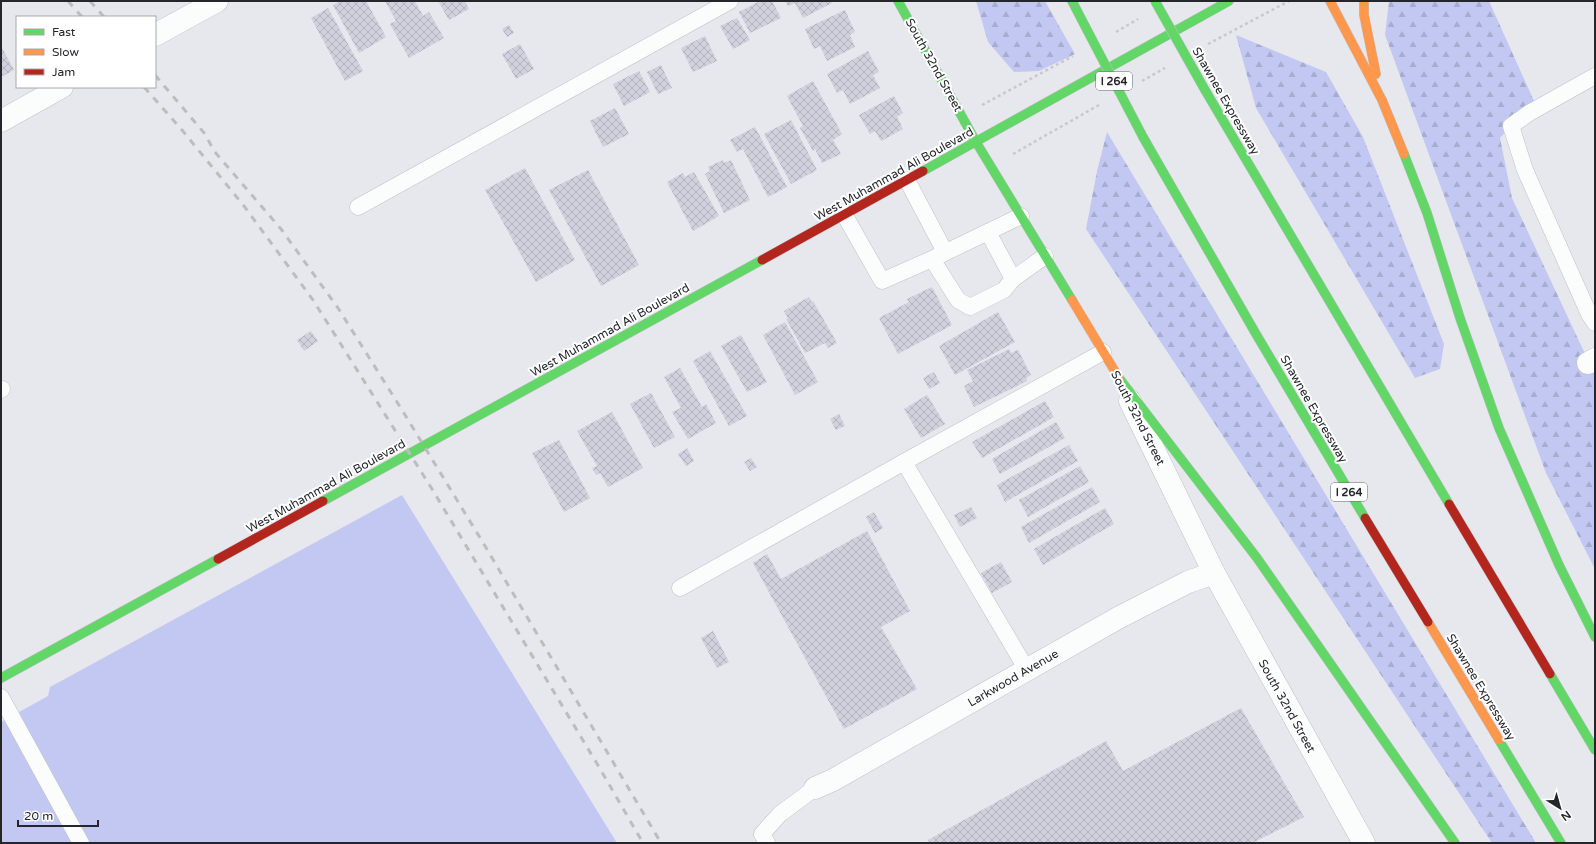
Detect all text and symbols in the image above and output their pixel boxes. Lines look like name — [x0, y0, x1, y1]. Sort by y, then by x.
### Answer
legend — [16, 16, 156, 88]
street label: South 32nd Street — [903, 16, 966, 114]
text: Fast — [52, 25, 76, 39]
text: Slow — [52, 45, 79, 59]
street label: Shawnee Expressway — [1190, 45, 1263, 158]
text: Jam — [52, 65, 75, 79]
road number: I 264 — [1096, 72, 1132, 90]
street label: West Muhammad Ali Boulevard — [812, 124, 976, 224]
street label: West Muhammad Ali Boulevard — [528, 280, 692, 380]
street label: Shawnee Expressway — [1278, 353, 1351, 466]
street label: South 32nd Street — [1108, 368, 1168, 468]
street label: West Muhammad Ali Boulevard — [244, 436, 408, 536]
road number: I 264 — [1331, 483, 1367, 501]
street label: Shawnee Expressway — [1444, 631, 1519, 743]
street label: Larkwood Avenue — [965, 646, 1061, 710]
street label: South 32nd Street — [1256, 657, 1319, 755]
north arrow — [1540, 788, 1580, 828]
scale bar — [18, 802, 98, 828]
text: N — [1558, 808, 1573, 823]
text: 20 m — [24, 809, 53, 823]

